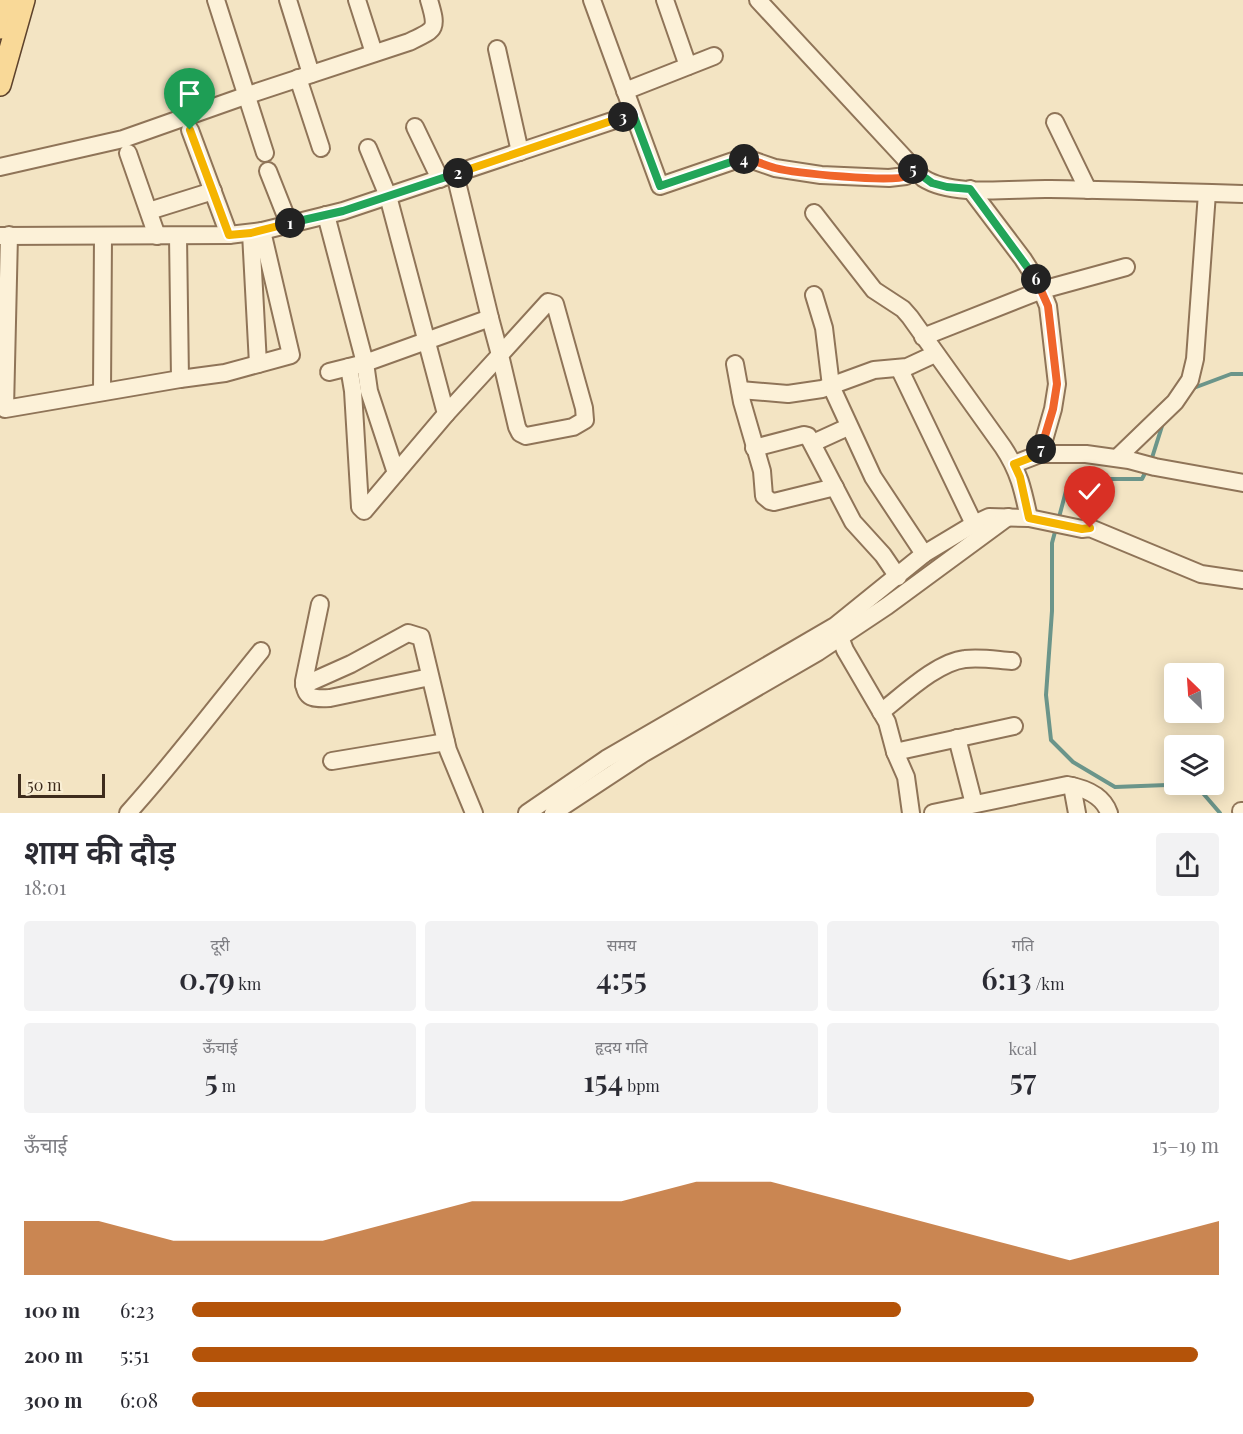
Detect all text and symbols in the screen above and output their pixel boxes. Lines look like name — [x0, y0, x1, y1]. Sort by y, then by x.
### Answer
pin — [164, 68, 215, 130]
icon: arrive — [173, 77, 206, 110]
pin: 3 — [608, 102, 638, 132]
text: 3 — [619, 106, 627, 127]
pin: 4 — [729, 144, 759, 174]
text: 4 — [740, 148, 748, 169]
pin: 5 — [898, 154, 928, 184]
pin: 2 — [443, 158, 473, 188]
text: 5 — [909, 158, 917, 179]
text: 2 — [454, 162, 462, 183]
pin: 1 — [275, 208, 305, 238]
text: 1 — [287, 212, 293, 233]
pin: 6 — [1021, 264, 1051, 294]
text: 6 — [1032, 268, 1040, 289]
pin: 7 — [1026, 434, 1056, 464]
text: 7 — [1037, 438, 1045, 459]
pin — [1064, 466, 1115, 528]
icon: check — [1073, 475, 1106, 508]
north arrow — [1164, 663, 1224, 723]
map controls — [1164, 663, 1224, 795]
button: layers — [1164, 735, 1224, 795]
scale bar — [18, 771, 105, 798]
text: 50 m — [27, 774, 61, 795]
text: शाम की दौड़ — [24, 828, 176, 872]
button: share — [1156, 833, 1219, 896]
text: 18:01 — [24, 873, 67, 900]
text: दूरी — [211, 934, 230, 955]
text: समय — [607, 934, 636, 955]
text: गति — [1012, 934, 1034, 955]
text: 0.79 — [179, 958, 235, 998]
text: 4:55 — [596, 958, 647, 998]
text: 6:13 — [981, 958, 1031, 998]
text: km — [235, 973, 261, 994]
text: /km — [1031, 973, 1064, 994]
text: ऊँचाई — [203, 1036, 238, 1057]
text: हृदय गति — [595, 1036, 648, 1057]
text: kcal — [1008, 1038, 1037, 1059]
text: 57 — [1010, 1059, 1036, 1099]
text: 5 — [204, 1060, 218, 1100]
text: 154 — [583, 1060, 623, 1100]
text: m — [218, 1075, 236, 1096]
text: bpm — [623, 1075, 660, 1096]
text: ऊँचाई — [24, 1131, 67, 1158]
text: 15–19 m — [1152, 1131, 1219, 1158]
text: 100 m — [24, 1296, 80, 1323]
text: 6:23 — [120, 1296, 154, 1323]
text: 200 m — [24, 1341, 83, 1368]
text: 5:51 — [120, 1341, 149, 1368]
text: 300 m — [24, 1386, 82, 1413]
text: 6:08 — [120, 1386, 158, 1413]

